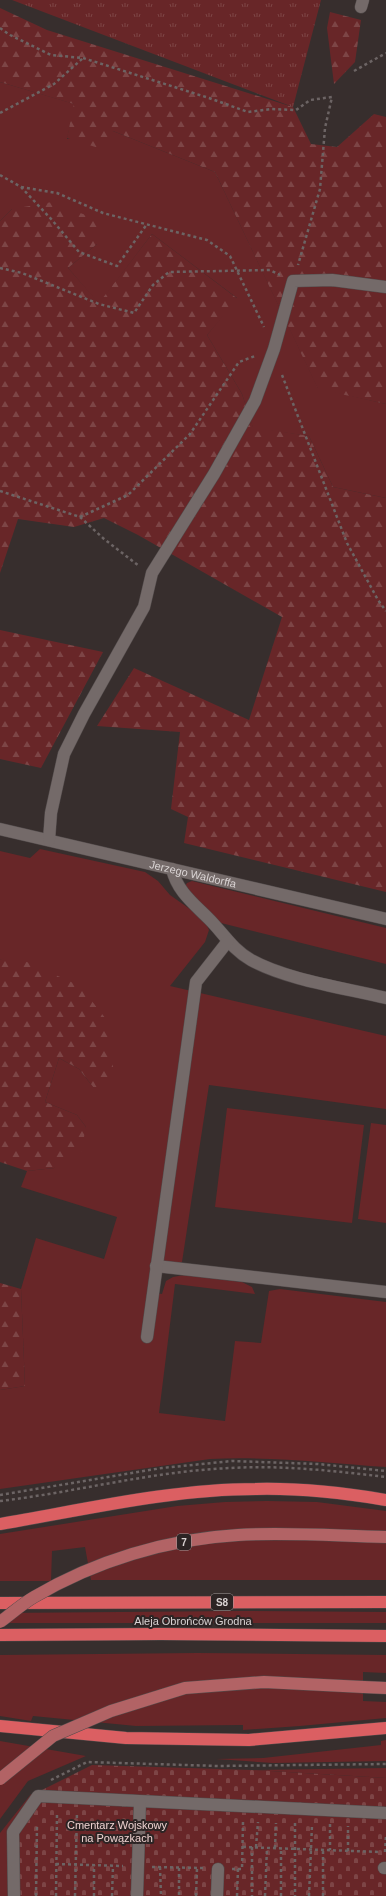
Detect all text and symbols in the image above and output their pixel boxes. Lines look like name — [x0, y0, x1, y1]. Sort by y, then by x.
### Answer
street label: Jerzego Waldorffa — [148, 858, 238, 890]
road number: 7 — [177, 1534, 191, 1550]
road number: S8 — [211, 1594, 233, 1610]
street label: Aleja Obrońców Grodna — [134, 1615, 253, 1627]
park label: Cmentarz Wojskowy na Powązkach — [67, 1819, 168, 1844]

